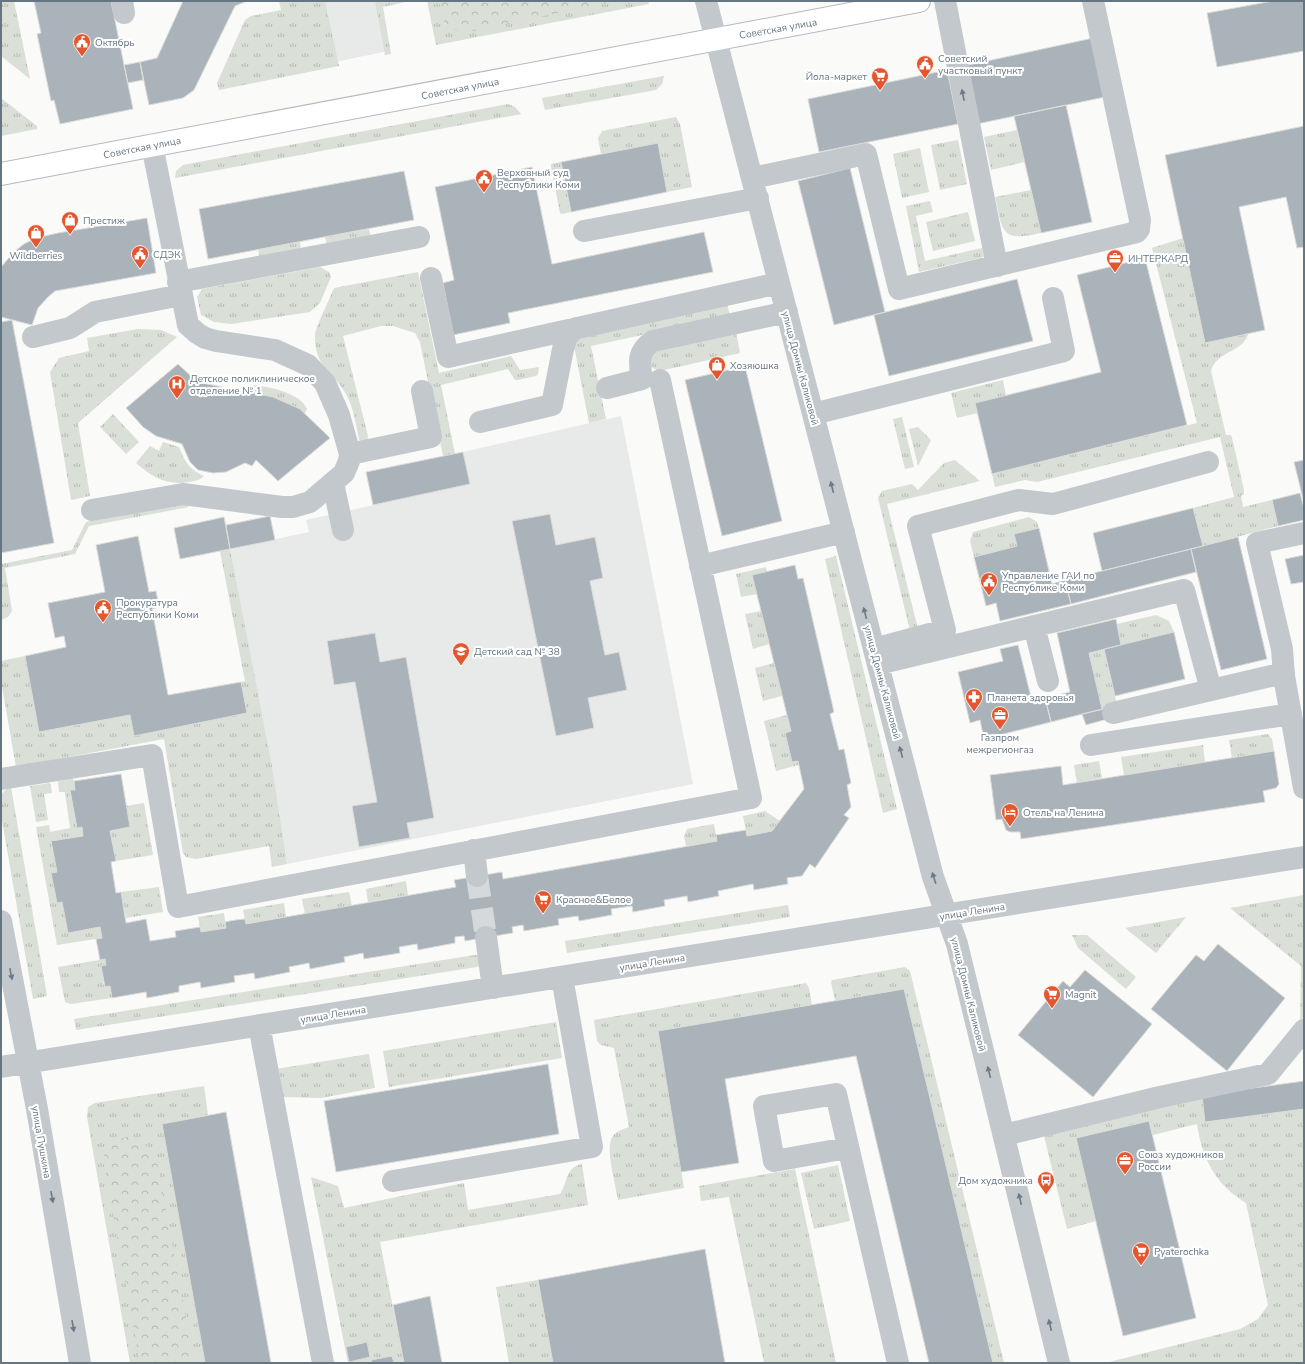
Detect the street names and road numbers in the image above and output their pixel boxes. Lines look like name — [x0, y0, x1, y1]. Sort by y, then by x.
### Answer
street label: Советская улица — [738, 15, 818, 43]
street label: Советская улица — [420, 75, 500, 103]
street label: Советская улица — [102, 134, 182, 162]
street label: улица Домны Каликовой — [778, 310, 822, 427]
street label: улица Домны Каликовой — [860, 624, 904, 741]
street label: улица Ленина — [938, 900, 1006, 924]
street label: улица Домны Каликовой — [947, 936, 989, 1053]
street label: улица Ленина — [618, 951, 686, 975]
street label: улица Ленина — [299, 1003, 367, 1027]
street label: улица Пушкина — [28, 1105, 54, 1180]

